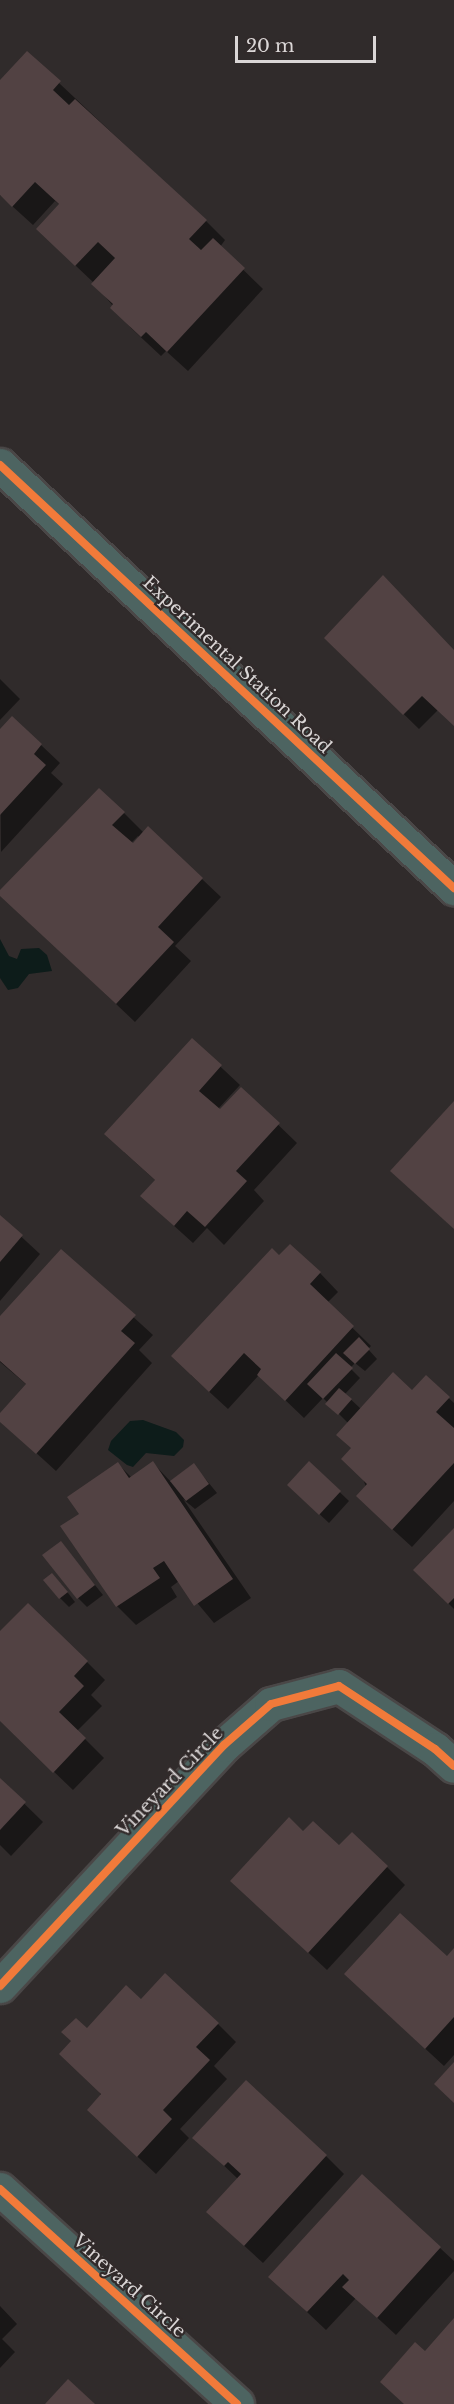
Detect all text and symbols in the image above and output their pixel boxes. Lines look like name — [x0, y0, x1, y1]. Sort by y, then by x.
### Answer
scale bar — [238, 24, 379, 62]
text: 20 m — [246, 35, 294, 57]
street label: Experimental Station Road — [138, 572, 336, 758]
street label: Vineyard Circle — [112, 1723, 228, 1841]
street label: Vineyard Circle — [68, 2230, 190, 2342]

